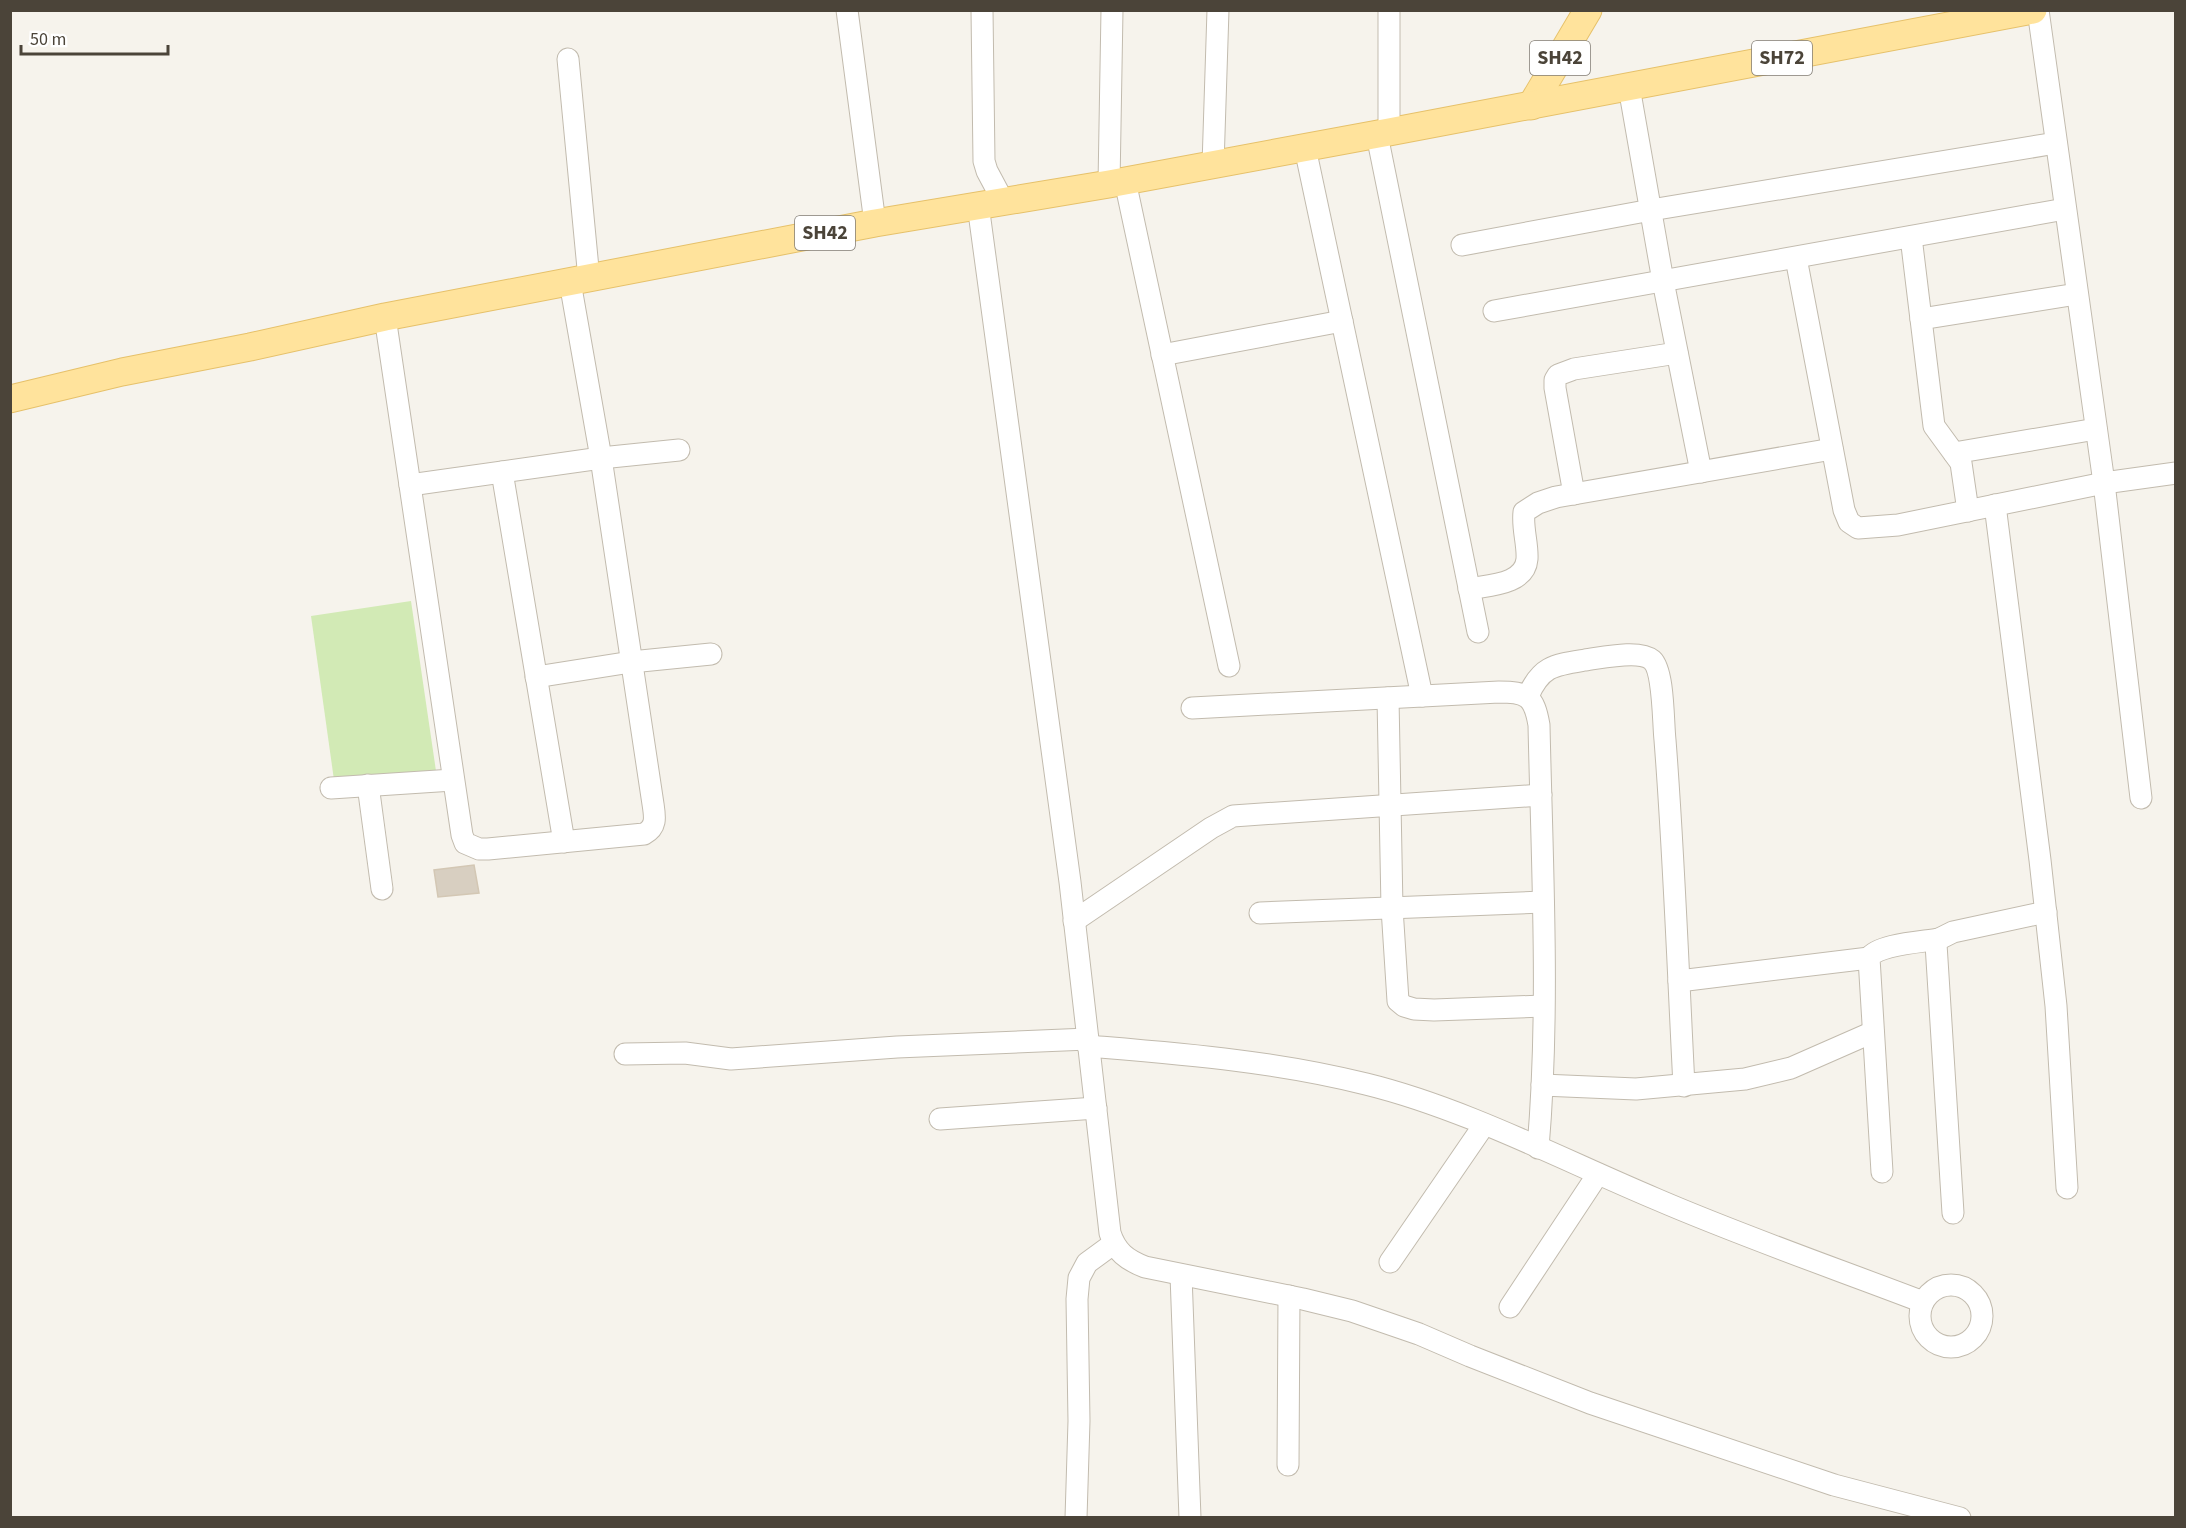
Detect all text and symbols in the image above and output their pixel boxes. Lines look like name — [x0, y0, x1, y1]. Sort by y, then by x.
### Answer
scale bar — [21, 18, 168, 56]
text: 50 m — [30, 27, 66, 52]
road number: SH42 — [1530, 41, 1590, 75]
road number: SH72 — [1752, 41, 1812, 75]
road number: SH42 — [795, 216, 855, 250]

